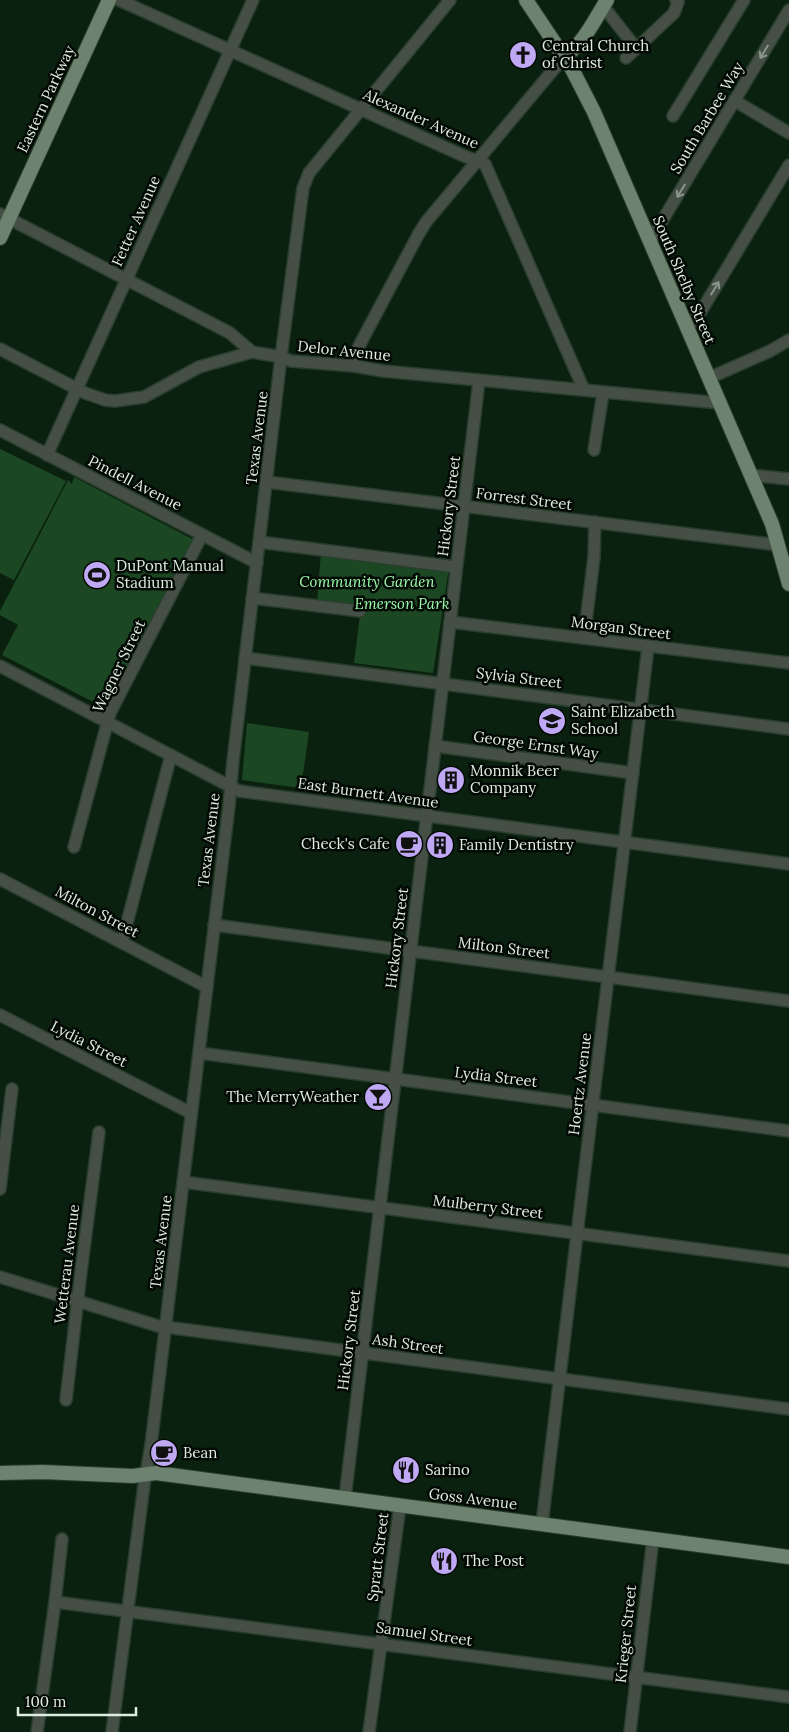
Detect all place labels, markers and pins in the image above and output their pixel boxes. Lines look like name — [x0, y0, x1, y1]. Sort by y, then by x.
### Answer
place label: Central Church of Christ — [542, 36, 649, 72]
church icon: Central Church of Christ — [508, 40, 538, 70]
place label: DuPont Manual Stadium — [116, 556, 224, 592]
sports icon: DuPont Manual Stadium — [82, 560, 112, 590]
place label: Saint Elizabeth School — [571, 702, 675, 738]
school or university icon: Saint Elizabeth School — [537, 706, 567, 736]
place label: Monnik Beer Company — [470, 761, 559, 797]
building icon: Monnik Beer Company — [436, 765, 466, 795]
cafe icon: Check's Cafe — [394, 829, 424, 859]
building icon: Family Dentistry — [425, 830, 455, 860]
place label: Check's Cafe — [301, 834, 390, 853]
place label: Family Dentistry — [459, 835, 574, 854]
bar icon: The MerryWeather — [363, 1082, 393, 1112]
place label: The MerryWeather — [226, 1087, 360, 1106]
cafe icon: Bean — [149, 1438, 179, 1468]
place label: Bean — [183, 1443, 217, 1462]
restaurant icon: Sarino — [391, 1455, 421, 1485]
place label: Sarino — [425, 1460, 470, 1479]
restaurant icon: The Post — [429, 1546, 459, 1576]
place label: The Post — [463, 1551, 524, 1570]

